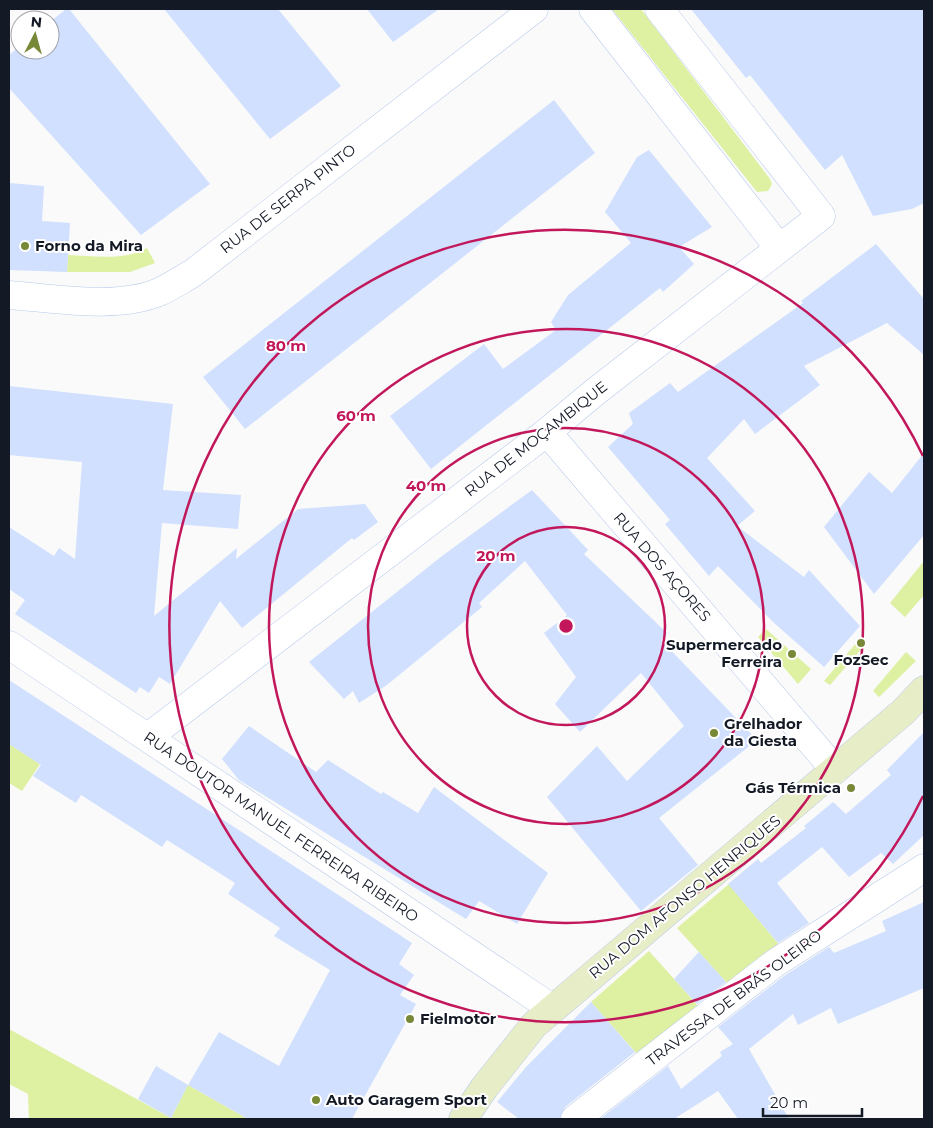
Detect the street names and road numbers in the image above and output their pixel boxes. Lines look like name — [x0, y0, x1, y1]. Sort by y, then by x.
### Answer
street label: RUA DE SERPA PINTO — [216, 140, 359, 257]
street label: RUA DE MOÇAMBIQUE — [460, 377, 611, 500]
street label: RUA DOS AÇORES — [610, 508, 715, 625]
street label: RUA DOUTOR MANUEL FERREIRA RIBEIRO — [140, 727, 422, 926]
street label: RUA DOM AFONSO HENRIQUES — [585, 811, 784, 983]
street label: TRAVESSA DE BRÁS OLEIRO — [642, 925, 825, 1070]

